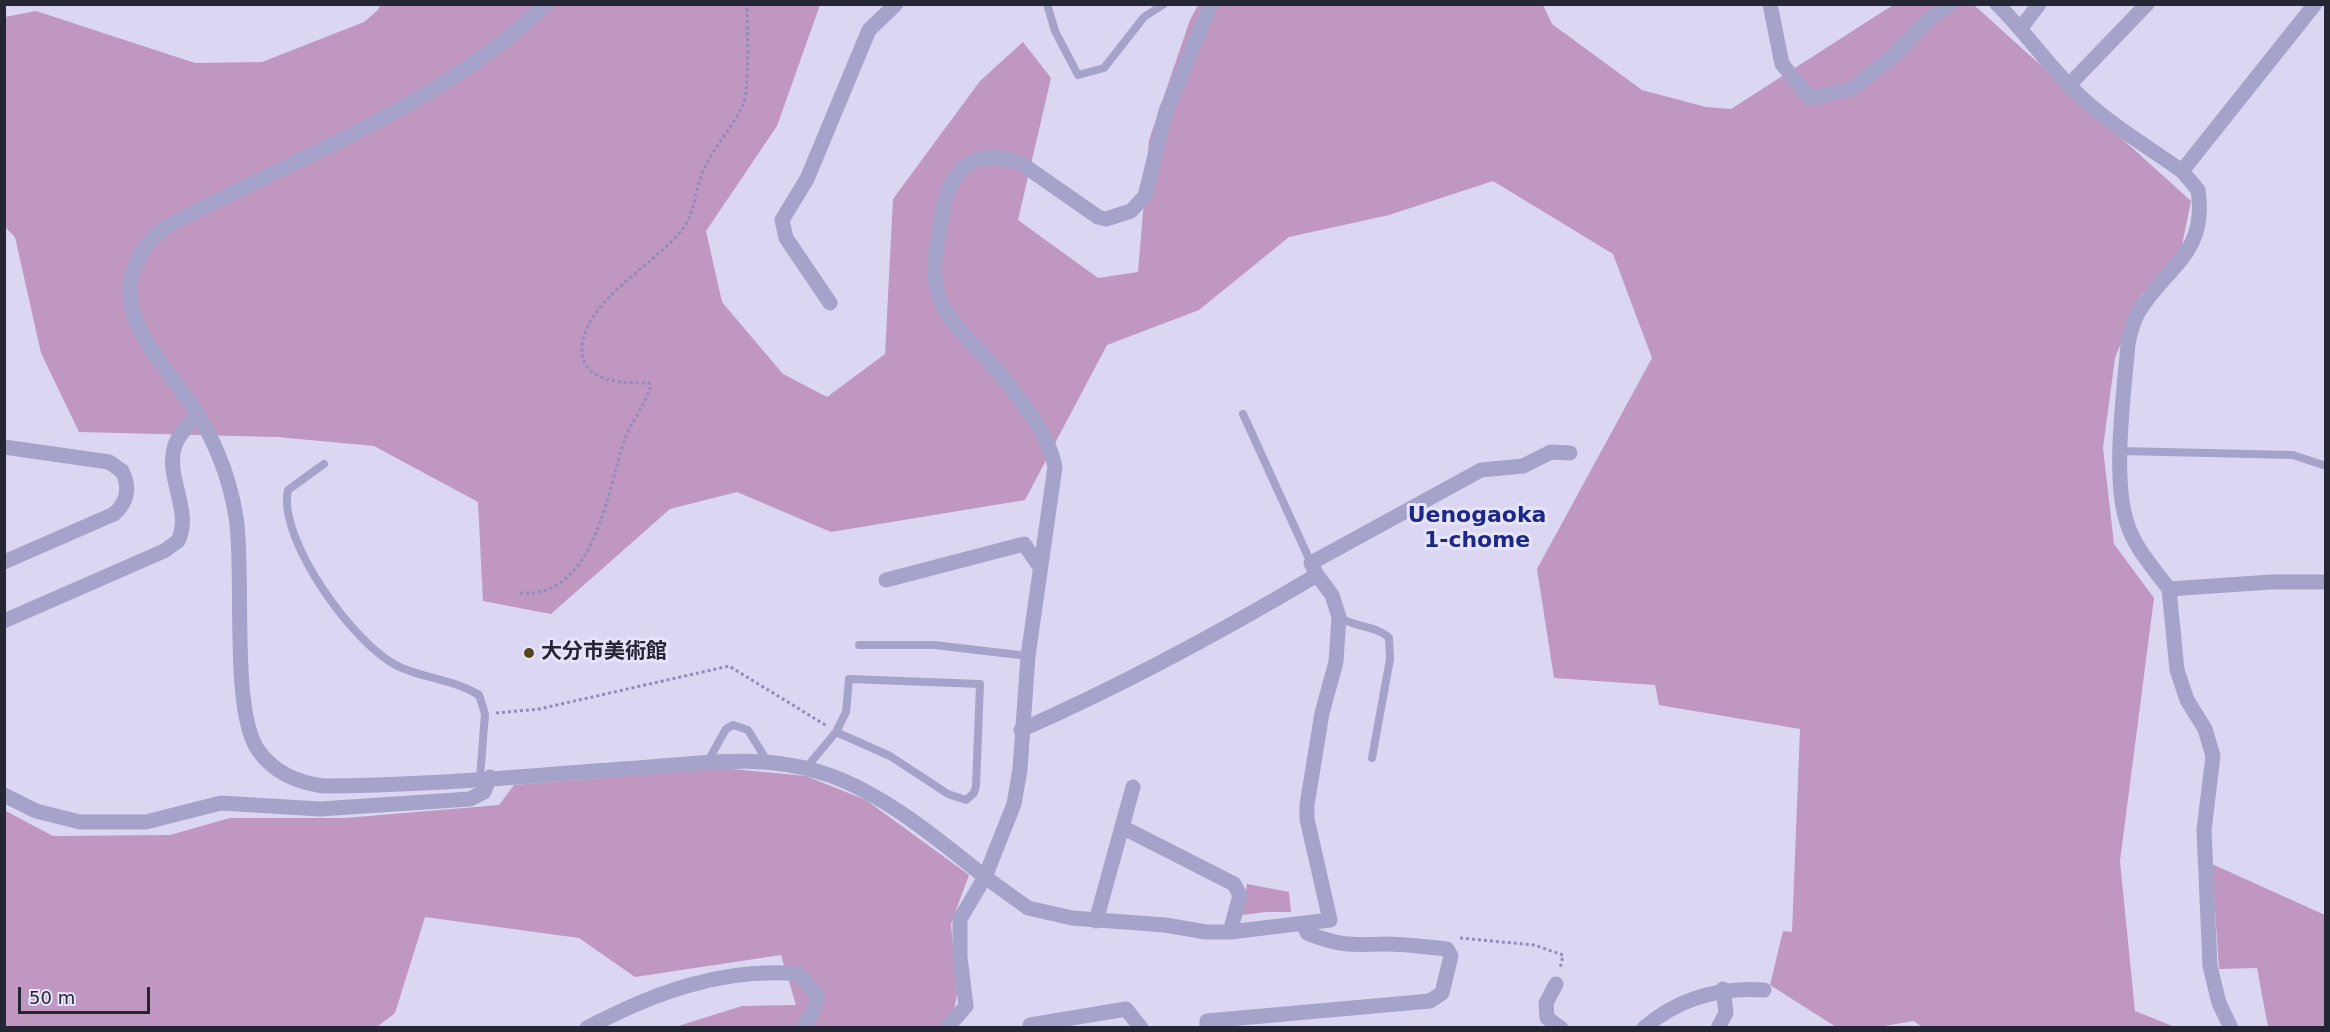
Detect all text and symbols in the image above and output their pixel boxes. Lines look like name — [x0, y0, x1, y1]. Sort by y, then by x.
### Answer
district label: Uenogaoka 1-chome — [1408, 503, 1546, 554]
place label: 大分市美術館 — [541, 640, 667, 666]
marker: 大分市美術館 — [522, 646, 536, 660]
scale bar — [21, 975, 153, 1013]
text: 50 m — [29, 987, 75, 1008]

